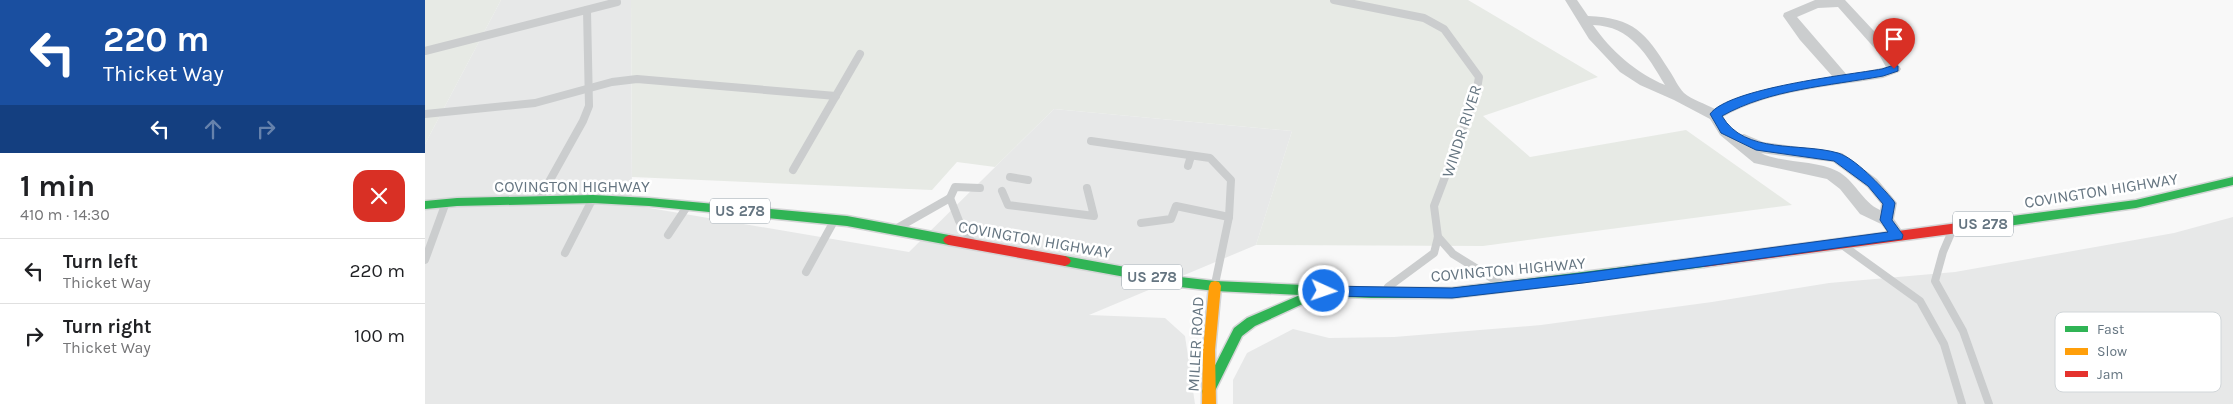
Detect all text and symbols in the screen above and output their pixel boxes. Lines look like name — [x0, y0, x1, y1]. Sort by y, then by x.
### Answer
pin — [1873, 18, 1915, 69]
text: 220 m — [103, 19, 210, 60]
icon: left — [20, 20, 85, 85]
icon: arrive — [1880, 25, 1908, 53]
text: Thicket Way — [103, 61, 224, 87]
street label: WINDR RIVER — [1438, 83, 1485, 180]
icon: left — [146, 115, 174, 143]
icon: ahead — [199, 115, 227, 143]
icon: right — [252, 115, 280, 143]
text: 1 min — [20, 168, 95, 204]
street label: COVINGTON HIGHWAY — [2023, 169, 2179, 212]
button: close — [353, 170, 405, 222]
street label: COVINGTON HIGHWAY — [494, 177, 650, 196]
road number: US 278 — [710, 198, 770, 224]
text: 410 m · 14:30 — [20, 205, 110, 224]
road number: US 278 — [1953, 212, 2013, 236]
street label: COVINGTON HIGHWAY — [957, 217, 1113, 262]
text: Turn left — [63, 251, 138, 273]
street label: COVINGTON HIGHWAY — [1430, 253, 1586, 286]
icon: left — [20, 257, 48, 285]
text: 220 m — [349, 260, 405, 282]
road number: US 278 — [1122, 264, 1182, 290]
position arrow — [1297, 264, 1349, 316]
text: Thicket Way — [63, 273, 151, 292]
street label: MILLER ROAD — [1184, 296, 1207, 392]
legend — [2055, 312, 2221, 392]
text: Turn right — [63, 316, 152, 338]
text: Fast — [2097, 321, 2124, 338]
icon: right — [20, 322, 48, 350]
text: 100 m — [354, 325, 405, 347]
text: Thicket Way — [63, 338, 151, 357]
text: Slow — [2097, 343, 2127, 360]
text: Jam — [2097, 366, 2123, 383]

